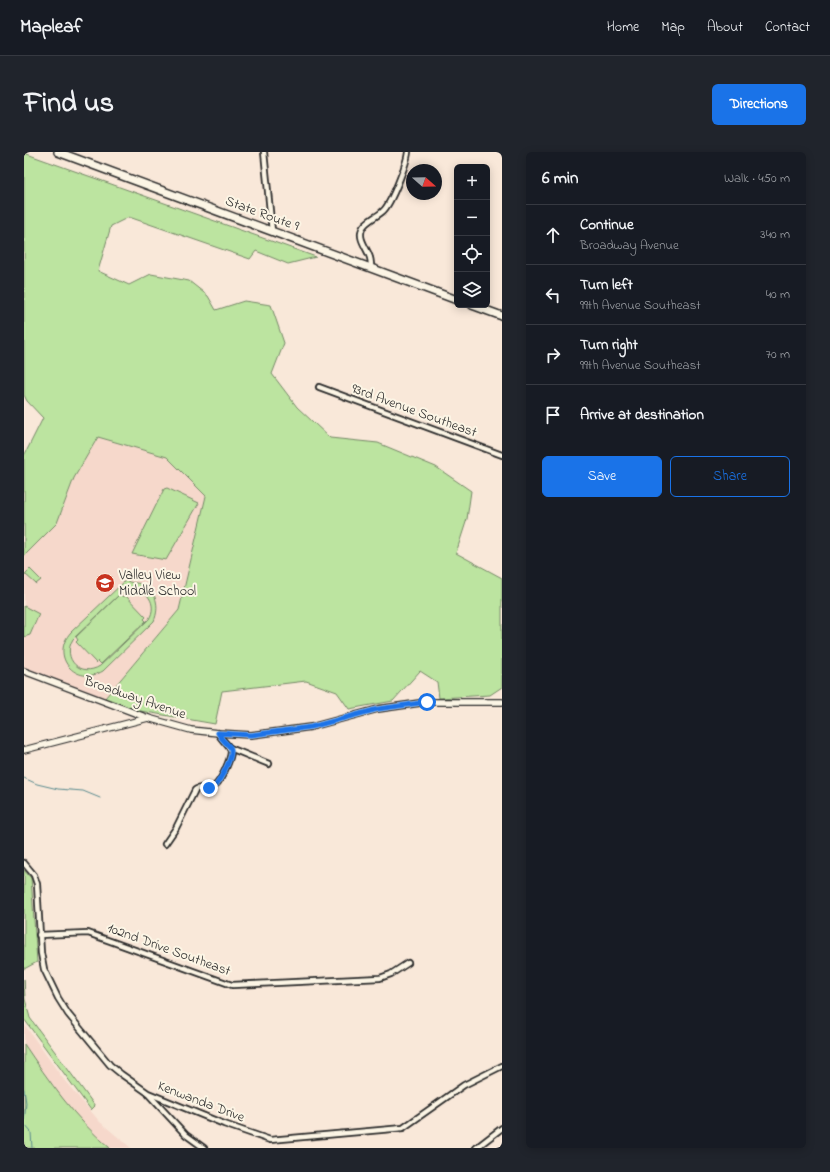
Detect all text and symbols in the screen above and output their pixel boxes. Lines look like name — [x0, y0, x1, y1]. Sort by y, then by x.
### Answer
text: Mapleaf — [20, 14, 82, 41]
text: Home — [607, 17, 639, 38]
text: Map — [661, 17, 685, 38]
text: About — [707, 17, 743, 38]
text: Contact — [765, 17, 810, 38]
text: Find us — [24, 84, 114, 125]
button: Directions — [712, 84, 806, 125]
north arrow — [406, 164, 442, 200]
map controls — [454, 164, 490, 308]
button: + — [454, 164, 490, 200]
text: 6 min — [542, 166, 578, 191]
text: Walk · 450 m — [724, 169, 790, 188]
street label: State Route 9 — [222, 191, 303, 237]
button: − — [454, 200, 490, 236]
text: Continue — [580, 214, 634, 236]
icon: ahead — [542, 224, 564, 246]
text: 340 m — [760, 225, 790, 244]
button: locate — [454, 236, 490, 272]
text: Broadway Avenue — [580, 236, 679, 255]
button: layers — [454, 272, 490, 308]
text: Turn left — [580, 274, 633, 296]
icon: left — [542, 284, 564, 306]
text: 40 m — [766, 285, 790, 304]
text: 99th Avenue Southeast — [580, 296, 701, 315]
text: Turn right — [580, 334, 638, 356]
icon: right — [542, 344, 564, 366]
text: 70 m — [766, 345, 790, 364]
text: 99th Avenue Southeast — [580, 356, 701, 375]
street label: 93rd Avenue Southeast — [348, 379, 480, 444]
icon: arrive — [542, 404, 564, 426]
text: Arrive at destination — [580, 404, 704, 426]
button: Save — [542, 456, 662, 497]
button: Share — [670, 456, 790, 497]
place label: Valley View Middle School — [118, 565, 196, 602]
school or university icon: Valley View Middle School — [94, 572, 116, 594]
street label: Broadway Avenue — [80, 670, 189, 726]
route start — [418, 693, 436, 711]
route end — [200, 779, 218, 797]
street label: 102nd Drive Southeast — [104, 918, 234, 982]
street label: Kenwanda Drive — [154, 1076, 248, 1129]

